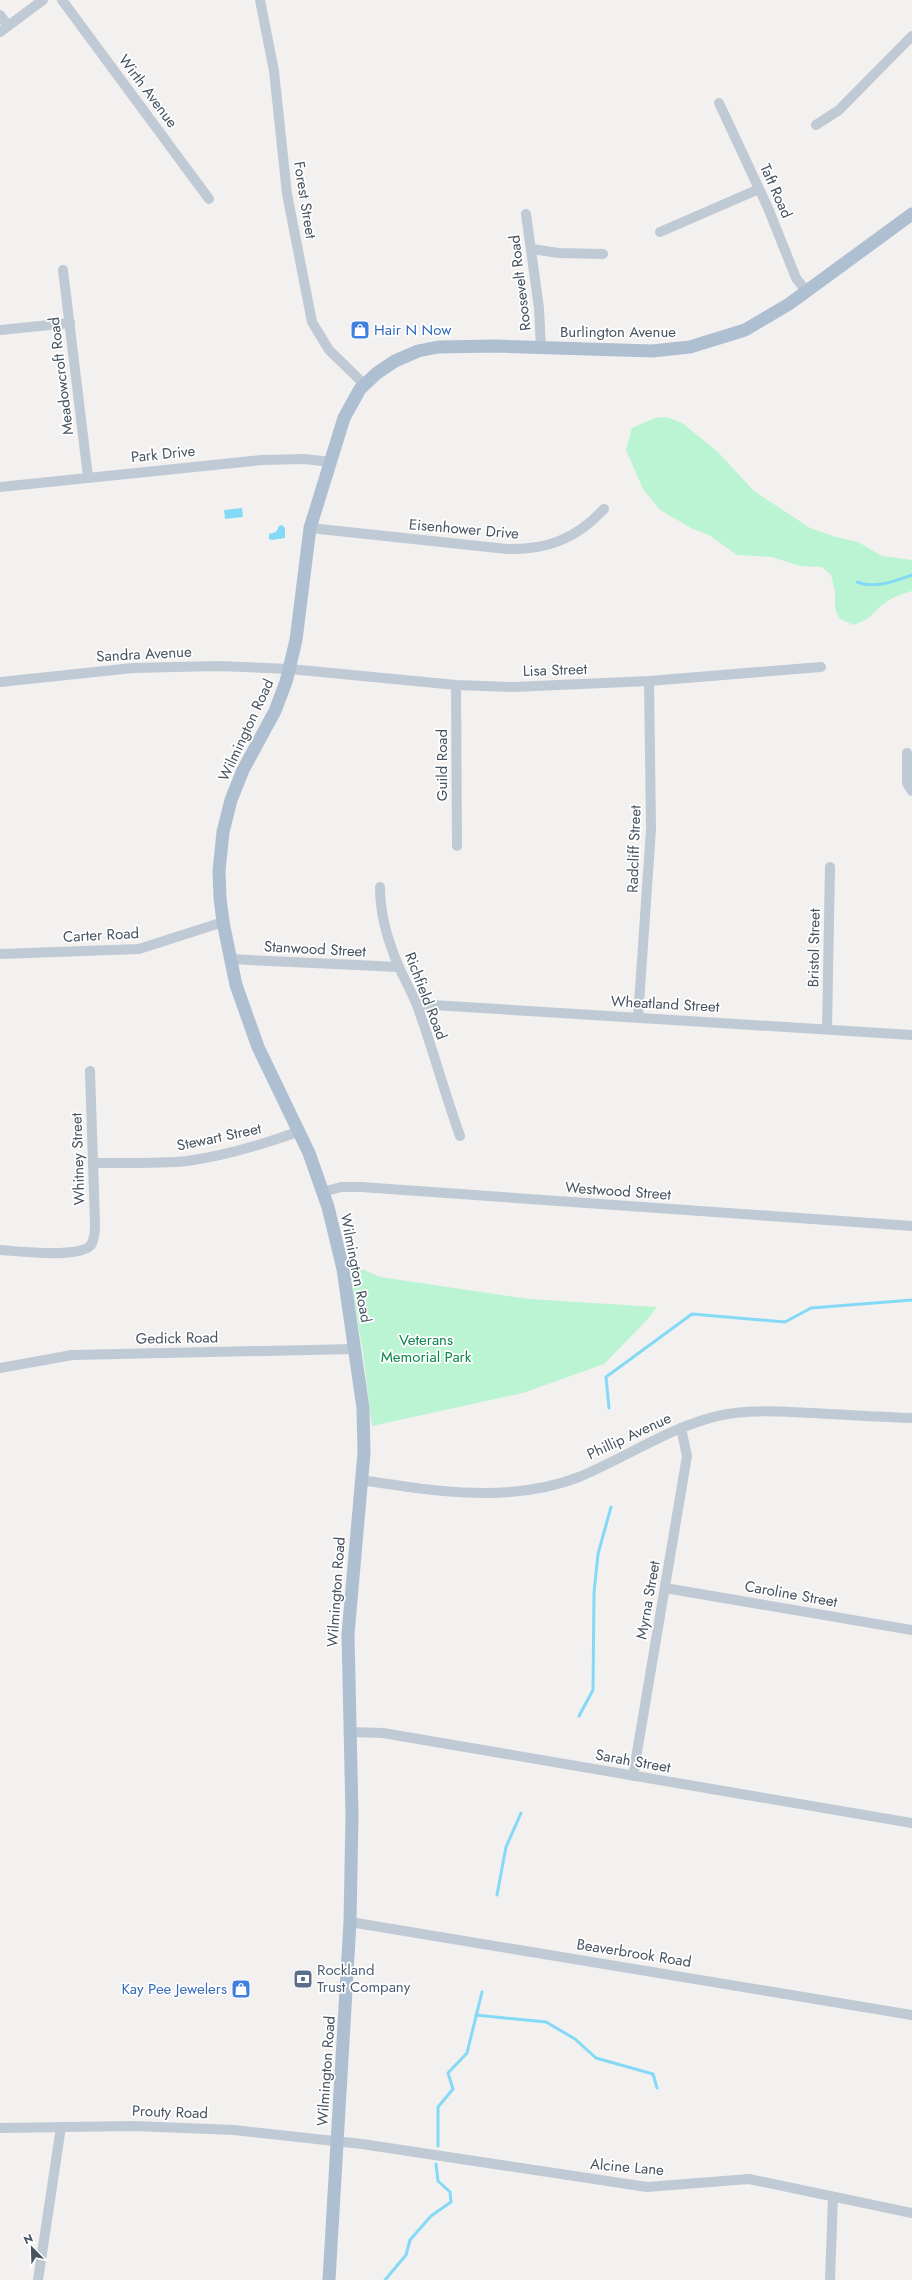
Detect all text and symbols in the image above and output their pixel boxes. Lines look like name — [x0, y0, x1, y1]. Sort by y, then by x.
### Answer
street label: Wirth Avenue — [113, 50, 183, 132]
street label: Forest Street — [288, 160, 322, 241]
street label: Taft Road — [754, 160, 798, 222]
street label: Roosevelt Road — [503, 234, 537, 332]
street label: Meadowcroft Road — [43, 316, 79, 436]
shop icon: Hair N Now — [349, 319, 371, 341]
place label: Hair N Now — [374, 319, 452, 341]
street label: Burlington Avenue — [560, 321, 676, 343]
street label: Park Drive — [130, 440, 197, 468]
street label: Eisenhower Drive — [408, 513, 520, 545]
street label: Sandra Avenue — [96, 641, 193, 667]
street label: Lisa Street — [523, 658, 588, 682]
street label: Wilmington Road — [213, 675, 279, 785]
street label: Guild Road — [431, 729, 453, 801]
street label: Radcliff Street — [621, 804, 647, 893]
street label: Bristol Street — [802, 908, 826, 988]
street label: Carter Road — [62, 922, 140, 948]
street label: Stanwood Street — [263, 935, 367, 963]
street label: Richfield Road — [399, 949, 453, 1043]
street label: Wheatland Street — [610, 990, 720, 1018]
street label: Whitney Street — [65, 1112, 91, 1206]
street label: Stewart Street — [175, 1117, 264, 1157]
street label: Westwood Street — [564, 1176, 672, 1206]
street label: Wilmington Road — [335, 1212, 377, 1324]
street label: Gedick Road — [136, 1326, 218, 1350]
park label: Veterans Memorial Park — [381, 1329, 472, 1368]
street label: Phillip Avenue — [583, 1407, 675, 1465]
street label: Wilmington Road — [321, 1536, 351, 1648]
street label: Myrna Street — [630, 1559, 666, 1641]
street label: Caroline Street — [743, 1575, 840, 1613]
street label: Sarah Street — [594, 1744, 673, 1778]
street label: Beaverbrook Road — [575, 1933, 693, 1973]
place label: Rockland Trust Company — [317, 1959, 411, 1998]
bank icon: Rockland Trust Company — [292, 1968, 314, 1990]
place label: Kay Pee Jewelers — [121, 1978, 227, 2000]
shop icon: Kay Pee Jewelers — [230, 1978, 252, 2000]
street label: Wilmington Road — [311, 2015, 341, 2127]
street label: Prouty Road — [132, 2100, 208, 2124]
street label: Alcine Lane — [589, 2153, 665, 2181]
north arrow — [12, 2228, 52, 2268]
text: N — [21, 2230, 35, 2248]

